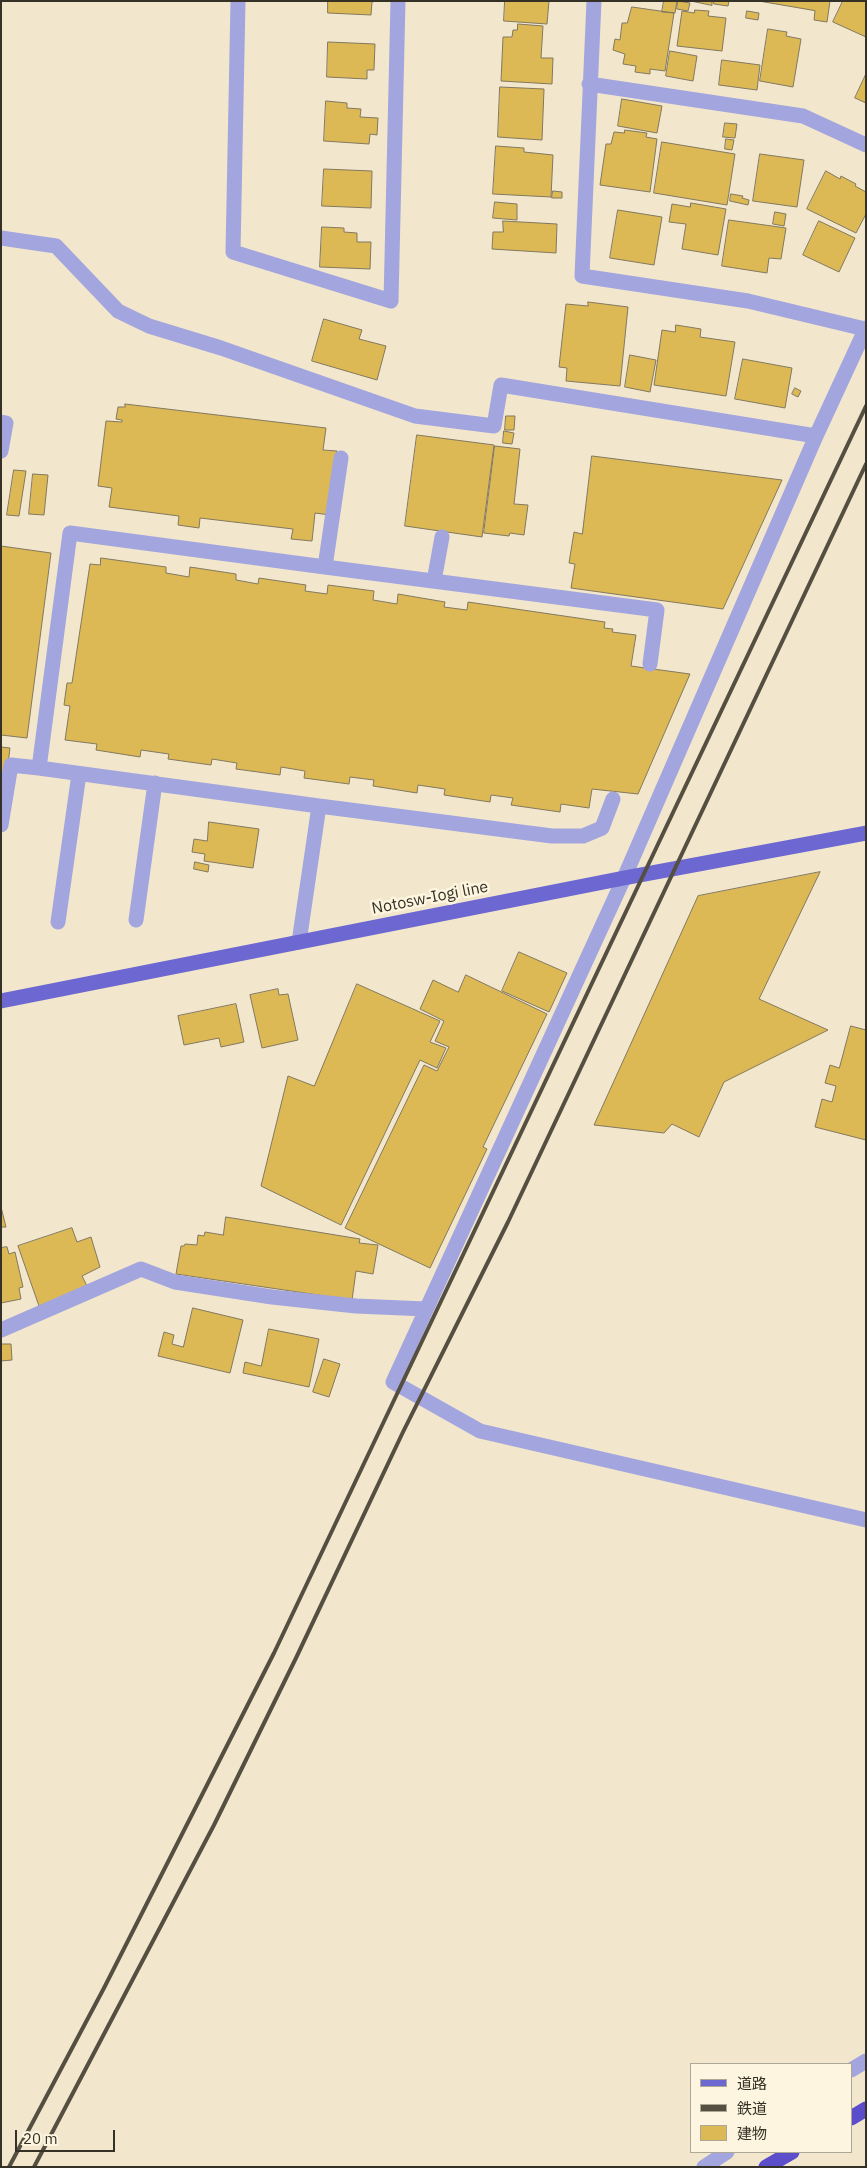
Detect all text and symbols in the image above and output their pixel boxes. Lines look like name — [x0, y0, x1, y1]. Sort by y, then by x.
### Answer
street label: Notosw-Iogi line — [370, 877, 490, 919]
legend — [690, 2063, 852, 2153]
text: 道路 — [737, 2074, 767, 2093]
text: 鉄道 — [737, 2099, 767, 2118]
scale bar — [18, 2120, 118, 2152]
text: 建物 — [737, 2124, 767, 2143]
text: 20 m — [23, 2129, 58, 2148]

